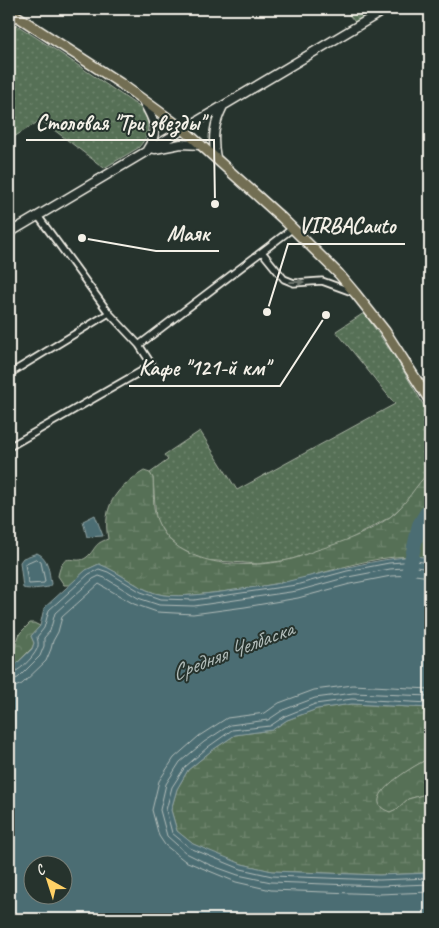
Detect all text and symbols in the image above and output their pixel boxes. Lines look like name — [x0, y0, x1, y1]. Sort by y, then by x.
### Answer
callout: Столовая "Три звезды" — [26, 103, 214, 140]
text: Столовая "Три звезды" — [35, 109, 209, 138]
callout: VIRBACauto — [288, 207, 405, 244]
text: VIRBACauto — [299, 212, 397, 240]
callout: Маяк — [156, 214, 219, 251]
text: Маяк — [167, 220, 211, 248]
one-way arrow — [289, 278, 305, 286]
callout: Кафе "121-й км" — [129, 349, 280, 386]
text: Кафе "121-й км" — [139, 354, 274, 382]
water label: Средняя Челбаска — [167, 614, 300, 687]
north arrow — [22, 856, 72, 906]
text: С — [32, 860, 50, 879]

